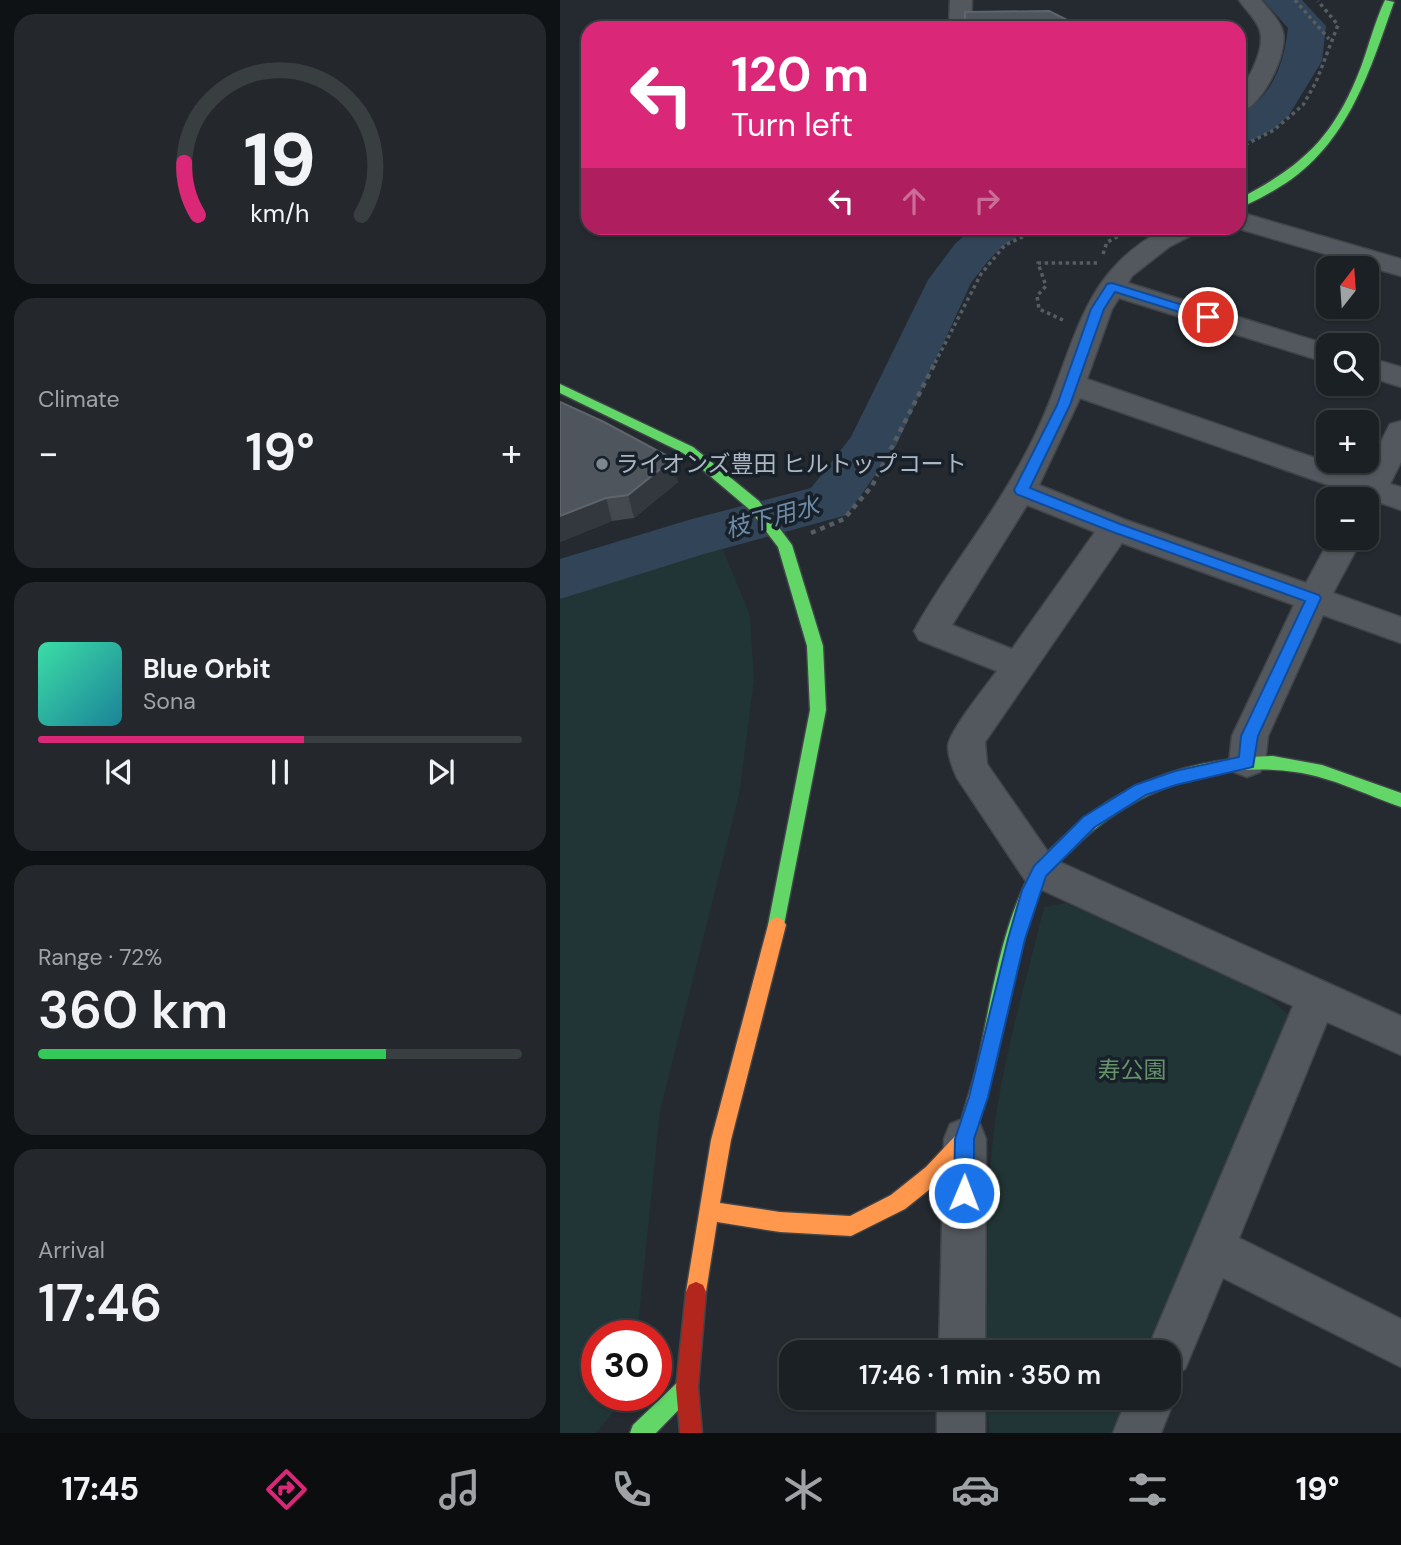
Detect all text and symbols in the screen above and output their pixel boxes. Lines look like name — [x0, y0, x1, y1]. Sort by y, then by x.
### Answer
text: 120 m — [731, 42, 869, 106]
icon: left — [616, 49, 707, 140]
text: Turn left — [731, 104, 853, 146]
text: 19 — [244, 113, 316, 208]
icon: left — [822, 182, 860, 220]
icon: ahead — [895, 182, 933, 220]
icon: right — [968, 182, 1006, 220]
text: km/h — [250, 197, 310, 230]
north arrow — [1316, 256, 1379, 318]
map controls — [1316, 256, 1379, 550]
pin — [1178, 287, 1238, 347]
icon: arrive — [1189, 298, 1227, 336]
button: search — [1316, 333, 1379, 396]
text: Climate — [38, 384, 120, 414]
button: + — [1316, 410, 1379, 473]
text: 19° — [245, 418, 315, 486]
text: − — [38, 428, 59, 478]
text: + — [501, 428, 522, 478]
place label: ライオンズ豊田 ヒルトップコート — [616, 449, 967, 479]
marker: ライオンズ豊田 ヒルトップコート — [594, 456, 610, 472]
button: − — [1316, 487, 1379, 550]
water label: 枝下用水 — [722, 489, 825, 544]
text: Blue Orbit — [143, 652, 271, 686]
text: Sona — [143, 686, 196, 716]
icon: previous — [100, 753, 138, 791]
icon: pause — [261, 753, 299, 791]
icon: next — [422, 753, 460, 791]
text: Range · 72% — [38, 942, 162, 972]
text: 360 km — [38, 976, 228, 1044]
park label: 寿公園 — [1098, 1055, 1167, 1085]
position arrow — [927, 1156, 1001, 1230]
text: Arrival — [38, 1235, 105, 1265]
text: 17:46 — [38, 1269, 163, 1337]
speed limit sign: 30 — [581, 1320, 672, 1411]
text: 17:46 · 1 min · 350 m — [859, 1358, 1101, 1392]
icon: directions — [262, 1465, 311, 1514]
icon: music — [435, 1465, 484, 1514]
icon: phone — [607, 1465, 656, 1514]
icon: climate — [779, 1465, 828, 1514]
icon: car — [951, 1465, 1000, 1514]
icon: filters — [1123, 1465, 1172, 1514]
text: 17:45 — [62, 1468, 139, 1510]
text: 19° — [1296, 1468, 1339, 1510]

